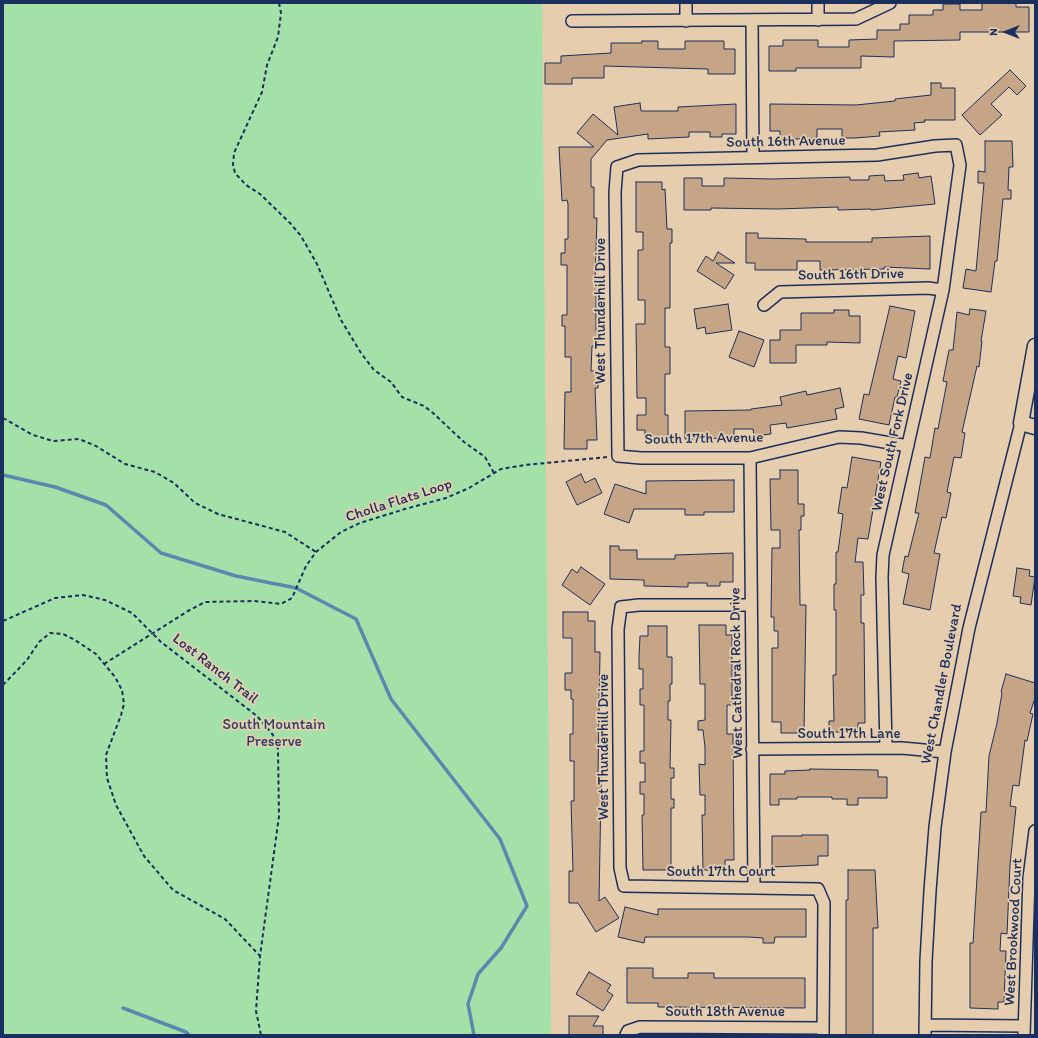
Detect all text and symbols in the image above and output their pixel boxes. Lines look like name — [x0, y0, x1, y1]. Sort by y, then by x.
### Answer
north arrow — [986, 12, 1026, 52]
text: N — [987, 28, 1000, 36]
street label: South 16th Avenue — [726, 132, 846, 152]
street label: West Thunderhill Drive — [592, 238, 610, 384]
street label: South 16th Drive — [798, 265, 904, 285]
street label: West South Fork Drive — [868, 371, 918, 513]
street label: South 17th Avenue — [644, 429, 764, 449]
street label: Cholla Flats Loop — [343, 475, 455, 527]
street label: West Cathedral Rock Drive — [727, 587, 747, 759]
street label: West Chandler Boulevard — [918, 602, 966, 766]
street label: Lost Ranch Trail — [169, 630, 261, 708]
street label: West Thunderhill Drive — [595, 674, 613, 820]
park label: South Mountain Preserve — [223, 716, 325, 751]
street label: South 17th Lane — [797, 725, 901, 743]
street label: West Brookwood Court — [1001, 858, 1027, 1006]
street label: South 17th Court — [666, 863, 776, 881]
street label: South 18th Avenue — [665, 1003, 785, 1021]

